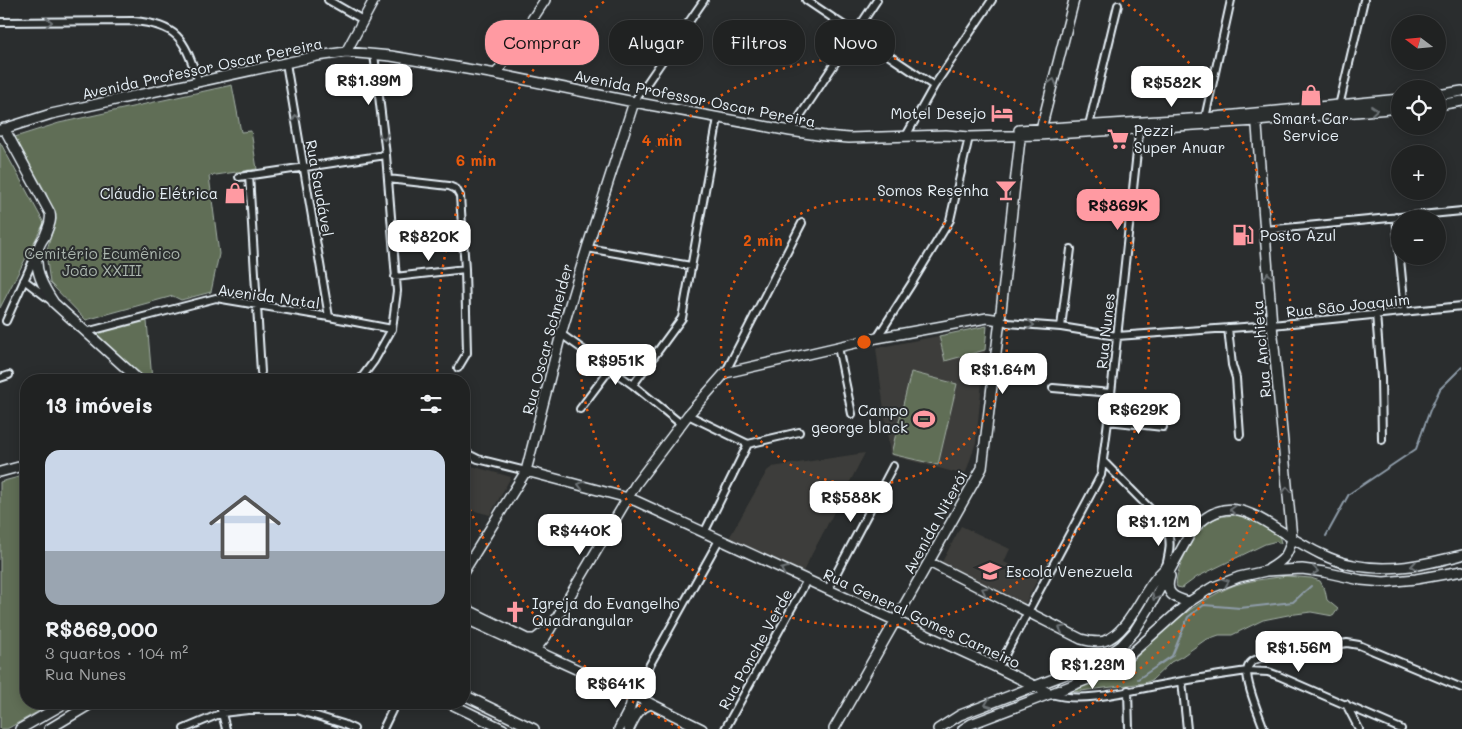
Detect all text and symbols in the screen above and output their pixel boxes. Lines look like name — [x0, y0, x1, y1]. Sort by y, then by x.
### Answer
north arrow — [1391, 15, 1446, 70]
map controls — [1391, 15, 1446, 265]
one-way arrow — [45, 17, 53, 27]
chip: Comprar — [485, 20, 599, 65]
chip: Alugar — [609, 20, 703, 65]
chip: Filtros — [713, 20, 805, 65]
chip: Novo — [815, 20, 895, 65]
street label: Avenida Professor Oscar Pereira — [80, 33, 324, 103]
pin: R$1.39M — [323, 64, 415, 106]
street label: Avenida Professor Oscar Pereira — [573, 65, 817, 131]
pin: R$582K — [1131, 66, 1213, 108]
text: R$1.39M — [336, 69, 402, 90]
text: R$582K — [1142, 71, 1202, 92]
one-way arrow — [1047, 77, 1058, 86]
button: locate — [1391, 80, 1446, 135]
shop icon: Smart Car Service — [1298, 82, 1324, 108]
hotel icon: Motel Desejo — [989, 100, 1015, 126]
place label: Motel Desejo — [891, 103, 986, 123]
one-way arrow — [1371, 105, 1379, 116]
place label: Smart Car Service — [1273, 108, 1349, 145]
one-way arrow — [291, 114, 301, 123]
place label: Pezzi Super Anuar — [1134, 120, 1225, 157]
supermarket icon: Pezzi Super Anuar — [1105, 126, 1131, 152]
text: 4 min — [642, 130, 682, 150]
one-way arrow — [378, 134, 389, 142]
street label: Rua Saudável — [302, 138, 338, 238]
button: + — [1391, 145, 1446, 200]
text: 6 min — [456, 150, 496, 170]
bar icon: Somos Resenha — [993, 177, 1019, 203]
shop icon: Cláudio Elétrica — [222, 180, 248, 206]
place label: Somos Resenha — [877, 180, 989, 200]
place label: Cláudio Elétrica — [100, 183, 218, 203]
pin: R$869K — [1077, 188, 1159, 231]
text: R$869K — [1088, 194, 1148, 215]
button: − — [1391, 210, 1446, 265]
pin: R$820K — [388, 220, 470, 262]
fuel station icon: Posto Azul — [1230, 222, 1256, 248]
text: R$820K — [399, 225, 459, 246]
place label: Posto Azul — [1260, 225, 1336, 245]
text: 2 min — [743, 230, 783, 250]
park label: Cemitério Ecumênico João XXIII — [24, 243, 180, 280]
street label: Rua Oscar Schneider — [517, 261, 577, 417]
one-way arrow — [1263, 272, 1274, 280]
street label: Avenida Natal — [217, 279, 321, 313]
street label: Rua São Joaquim — [1285, 289, 1411, 321]
street label: Rua Nunes — [1091, 292, 1119, 370]
street label: Rua Anchieta — [1247, 299, 1275, 399]
one-way arrow — [1027, 319, 1035, 330]
centre of rings — [855, 333, 873, 351]
pin: R$951K — [575, 344, 657, 386]
text: R$951K — [587, 349, 645, 370]
pin: R$1.64M — [957, 352, 1049, 395]
text: R$1.64M — [970, 358, 1036, 379]
icon: filters — [417, 390, 445, 418]
text: 13 imóveis — [45, 391, 153, 418]
pin: R$629K — [1098, 392, 1180, 435]
text: R$629K — [1109, 398, 1169, 419]
place label: Campo george black — [811, 400, 908, 437]
sports icon: Campo george black — [911, 406, 937, 432]
street label: Avenida Niterói — [898, 467, 972, 577]
pin: R$588K — [810, 480, 892, 523]
one-way arrow — [578, 481, 586, 491]
icon: home — [200, 482, 290, 572]
one-way arrow — [1282, 485, 1293, 493]
text: R$588K — [821, 486, 881, 507]
pin: R$1.12M — [1113, 504, 1205, 547]
one-way arrow — [1228, 505, 1236, 516]
text: R$1.12M — [1128, 510, 1190, 531]
pin: R$440K — [539, 514, 621, 556]
text: R$440K — [549, 519, 611, 540]
school or university icon: Escola Venezuela — [977, 558, 1003, 584]
one-way arrow — [1410, 560, 1419, 570]
place label: Escola Venezuela — [1006, 561, 1133, 581]
street label: Rua General Gomes Carneiro — [820, 564, 1024, 673]
one-way arrow — [1311, 565, 1319, 576]
one-way arrow — [780, 566, 789, 576]
one-way arrow — [1221, 578, 1230, 588]
street label: Rua Ponche Verde — [714, 585, 796, 713]
one-way arrow — [981, 586, 990, 596]
one-way arrow — [1151, 592, 1161, 601]
place label: Igreja do Evangelho Quadrangular — [532, 593, 680, 630]
church icon: Igreja do Evangelho Quadrangular — [502, 599, 528, 625]
text: R$869,000 — [45, 615, 158, 642]
one-way arrow — [1058, 625, 1067, 635]
pin: R$1.56M — [1253, 630, 1345, 673]
text: R$1.56M — [1267, 636, 1331, 657]
text: 3 quartos · 104 m² — [45, 642, 188, 663]
pin: R$1.23M — [1047, 648, 1139, 690]
text: R$1.23M — [1061, 653, 1125, 674]
text: Rua Nunes — [45, 663, 126, 684]
pin: R$641K — [575, 666, 657, 709]
text: R$641K — [587, 672, 645, 693]
one-way arrow — [984, 698, 993, 708]

